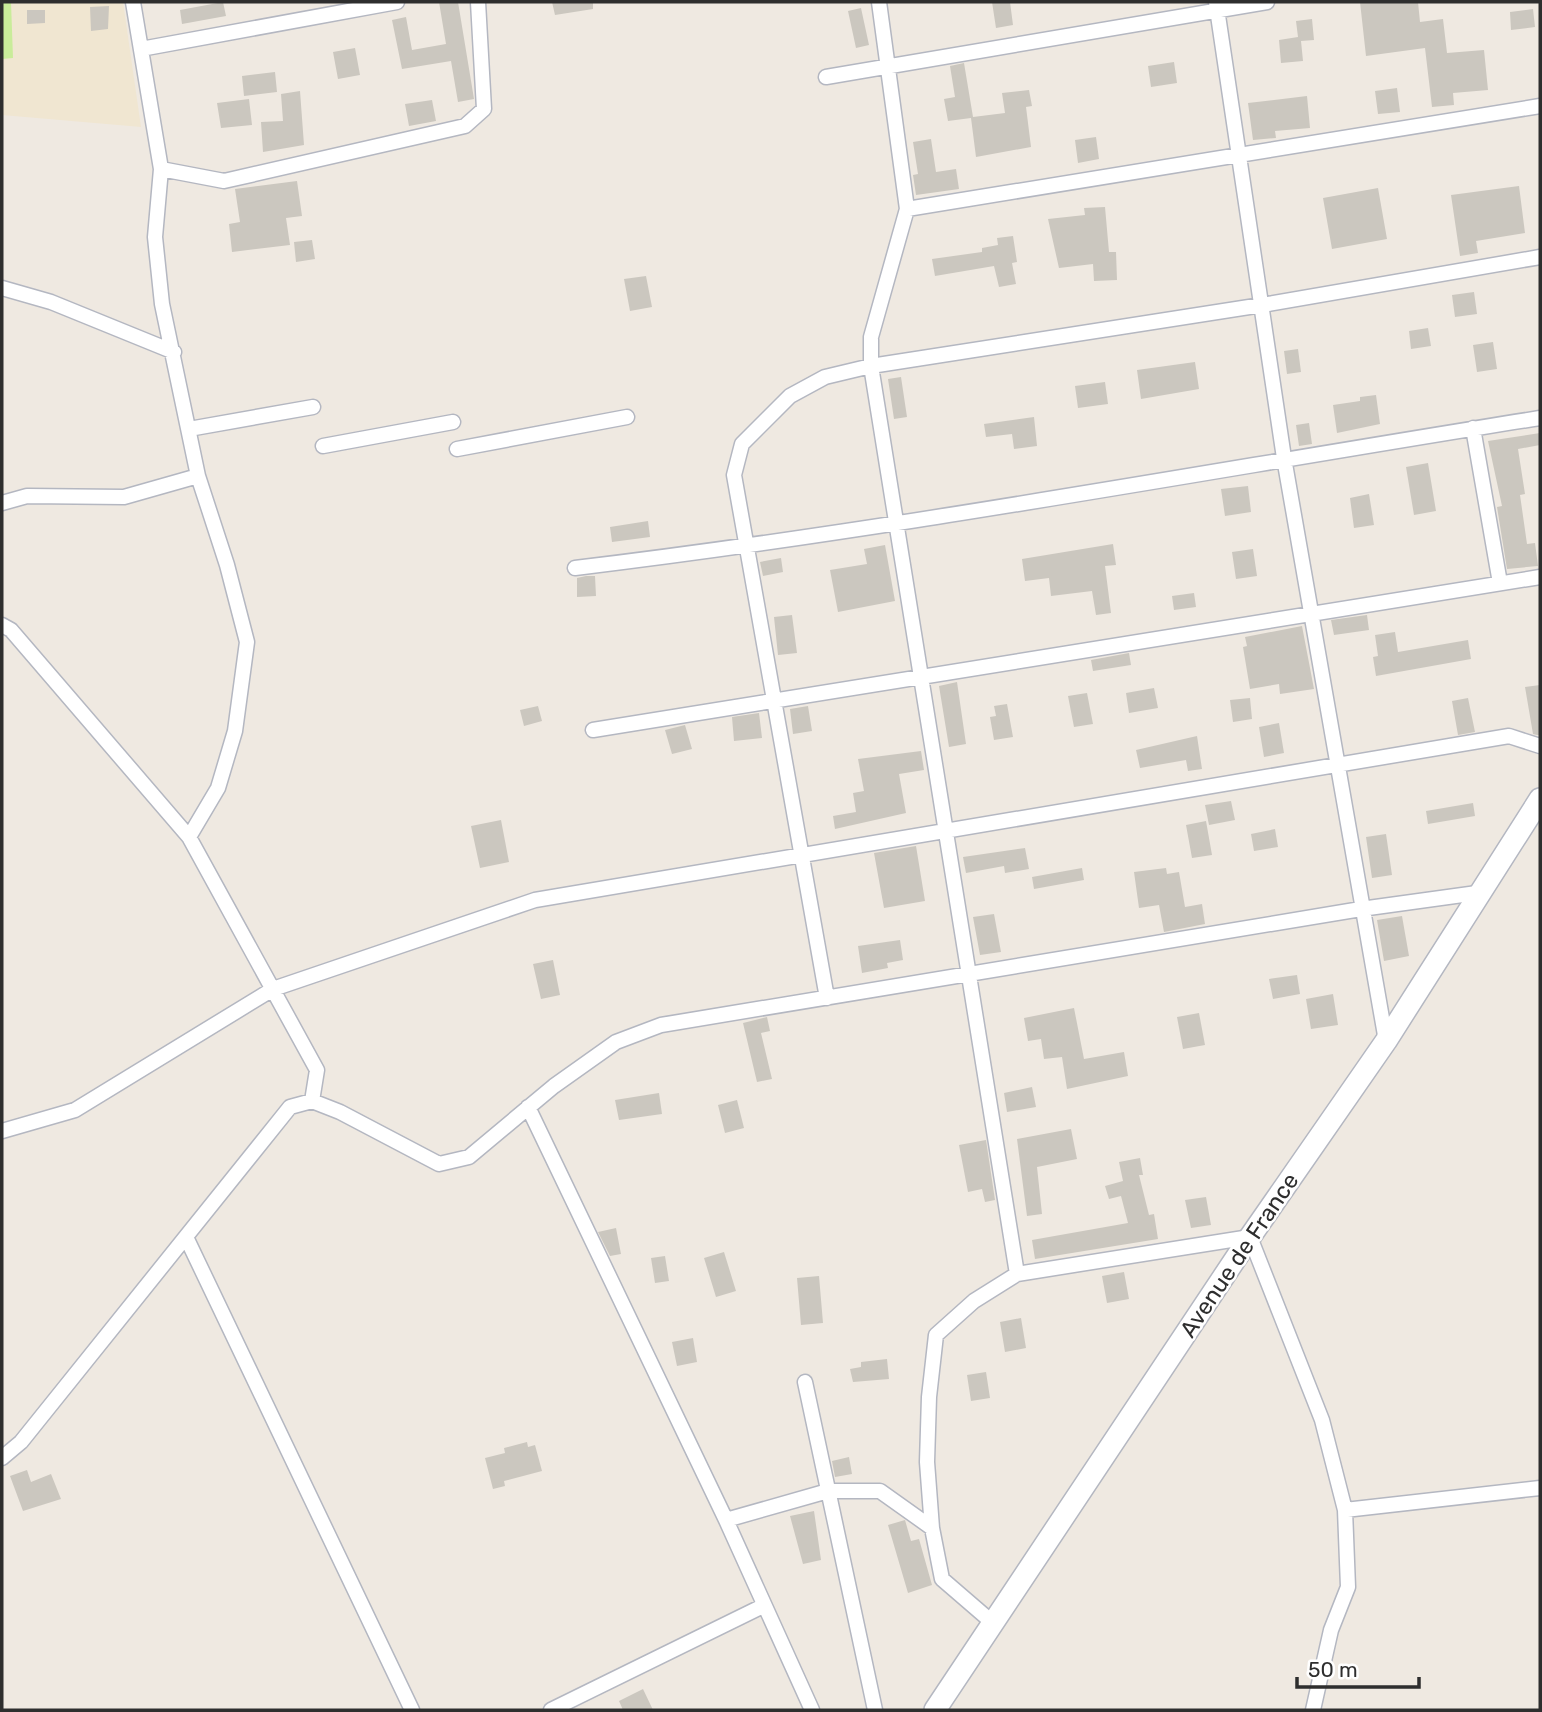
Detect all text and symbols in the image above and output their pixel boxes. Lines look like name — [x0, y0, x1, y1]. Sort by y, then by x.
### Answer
street label: Avenue de France — [1174, 1167, 1304, 1343]
scale bar — [1297, 1646, 1420, 1690]
text: 50 m — [1308, 1657, 1358, 1682]

